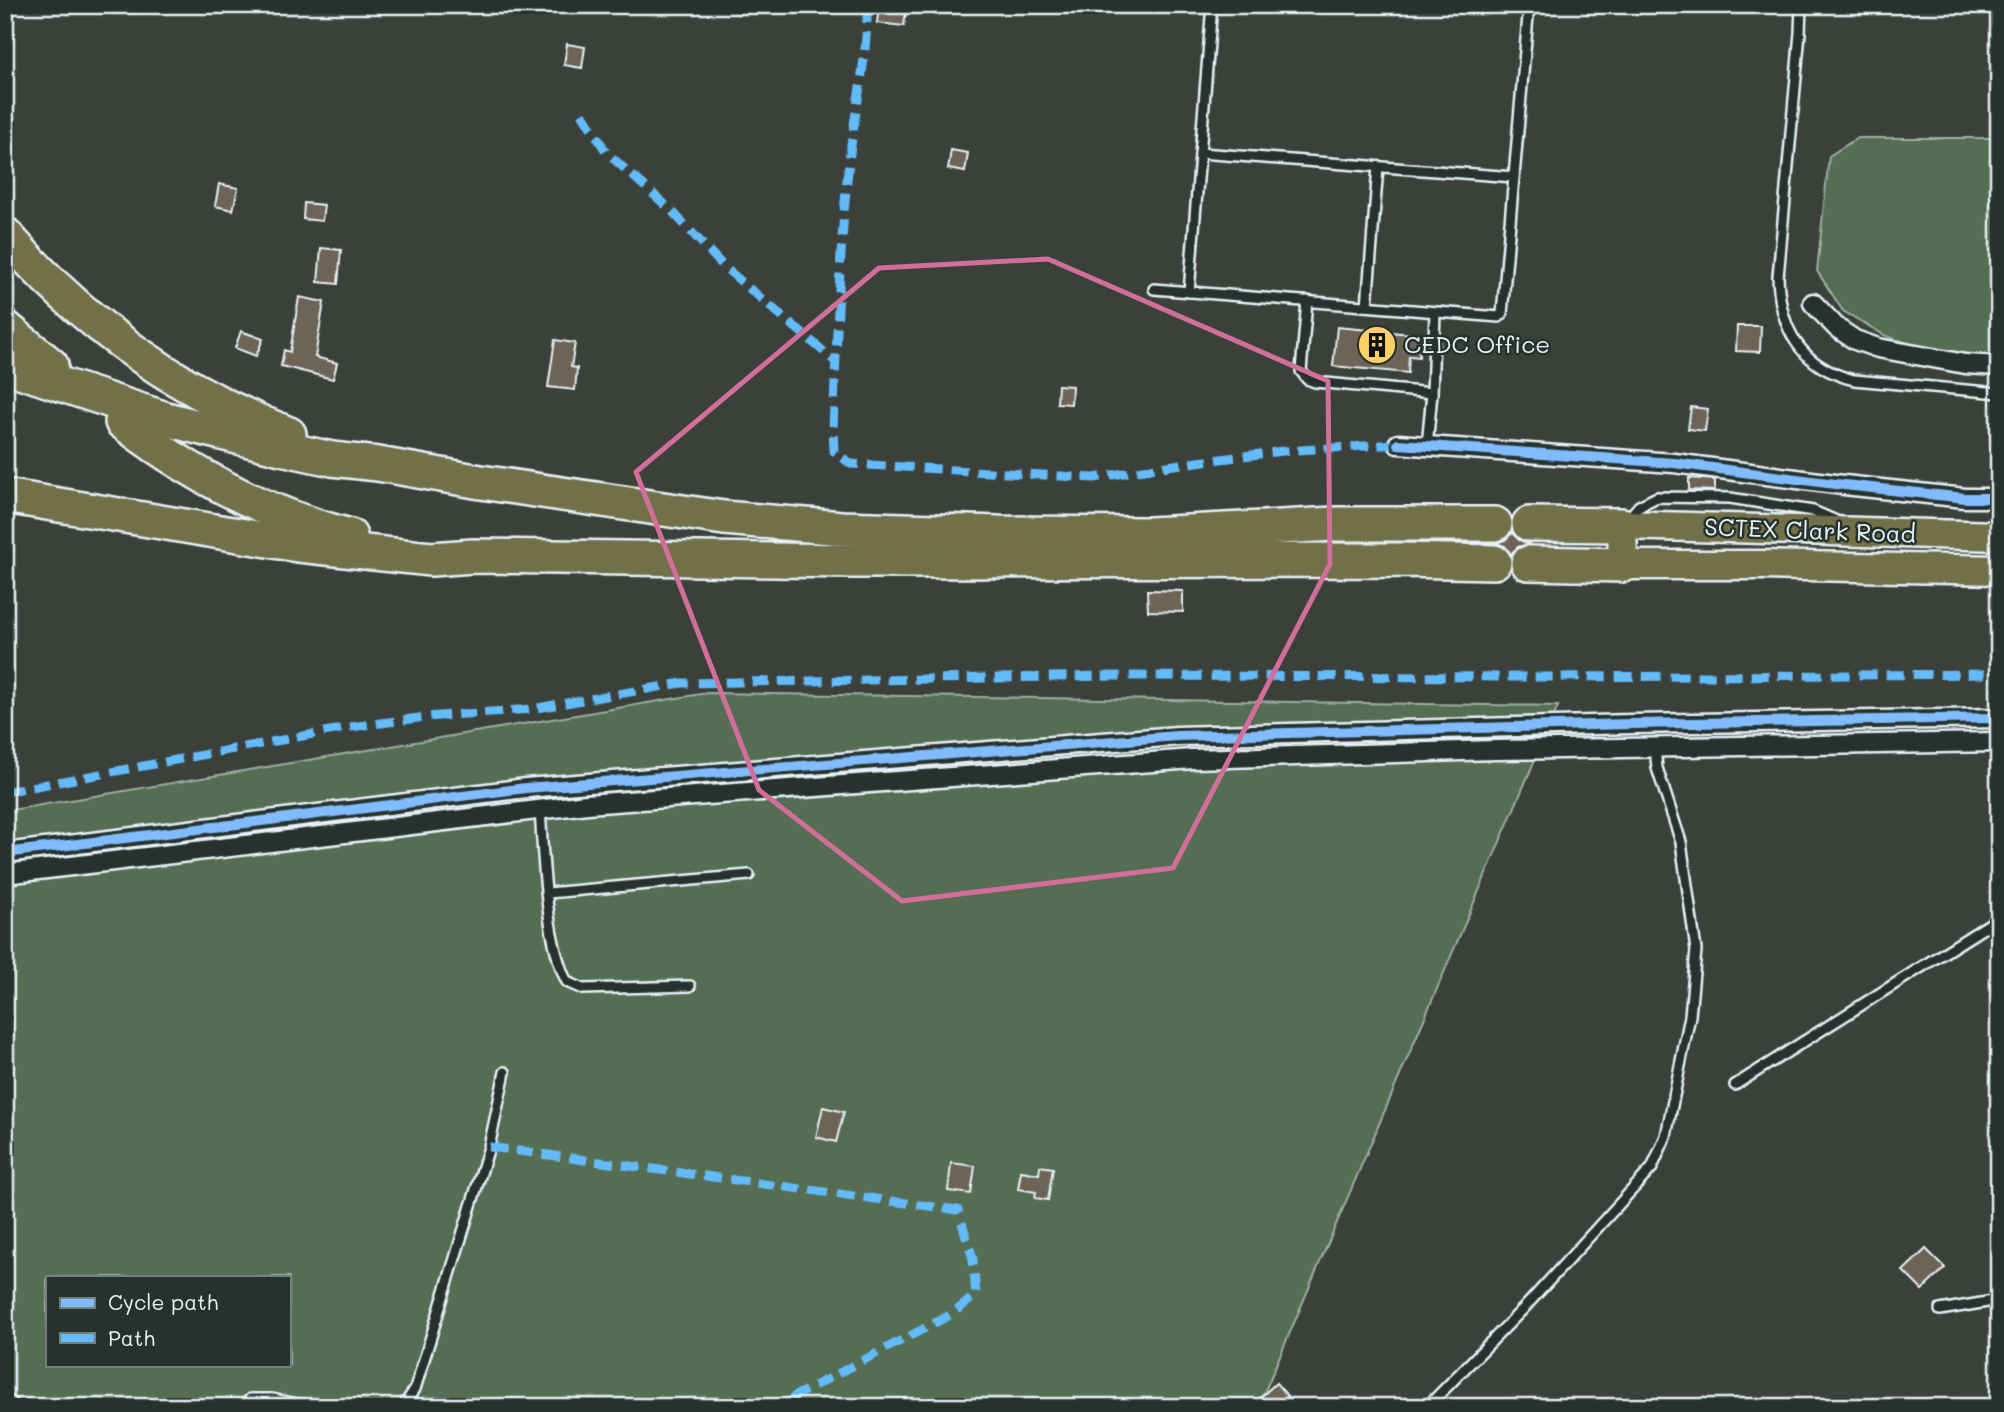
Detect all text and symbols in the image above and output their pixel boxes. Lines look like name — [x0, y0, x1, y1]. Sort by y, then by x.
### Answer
building icon: CEDC Office — [1356, 324, 1398, 366]
place label: CEDC Office — [1404, 328, 1550, 359]
street label: SCTEX Clark Road — [1704, 510, 1916, 549]
legend — [46, 1276, 290, 1366]
text: Cycle path — [108, 1288, 218, 1315]
text: Path — [108, 1324, 155, 1351]

